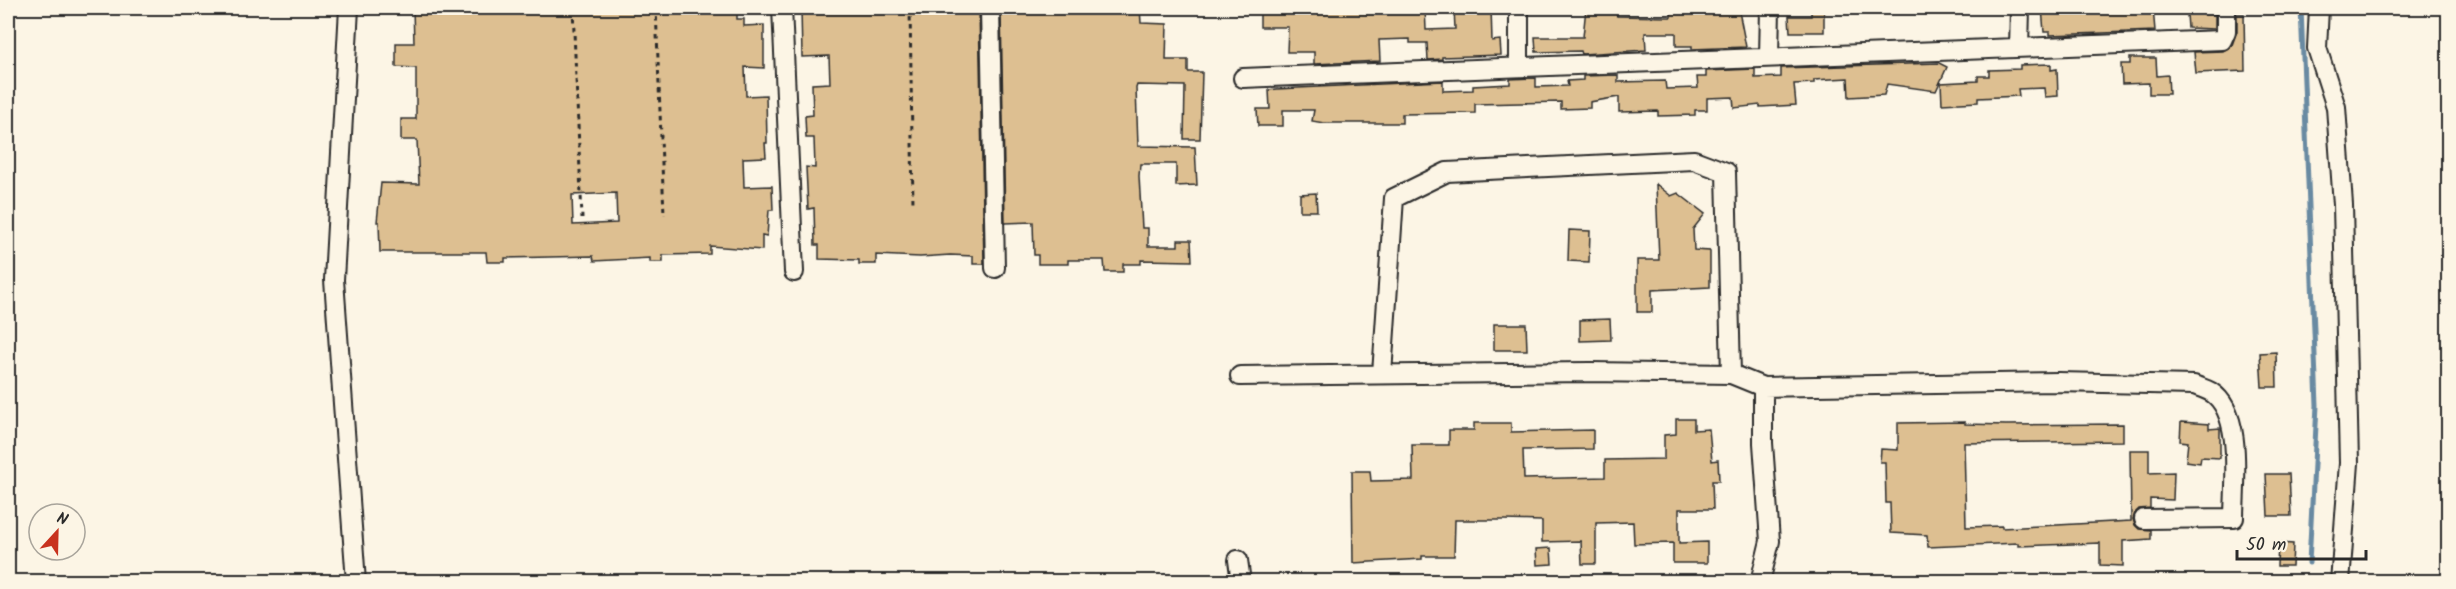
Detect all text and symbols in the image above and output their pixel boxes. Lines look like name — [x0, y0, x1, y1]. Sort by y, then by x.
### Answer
north arrow — [27, 502, 87, 562]
text: N — [53, 506, 71, 533]
scale bar — [2237, 523, 2366, 561]
text: 50 m — [2246, 531, 2286, 560]

